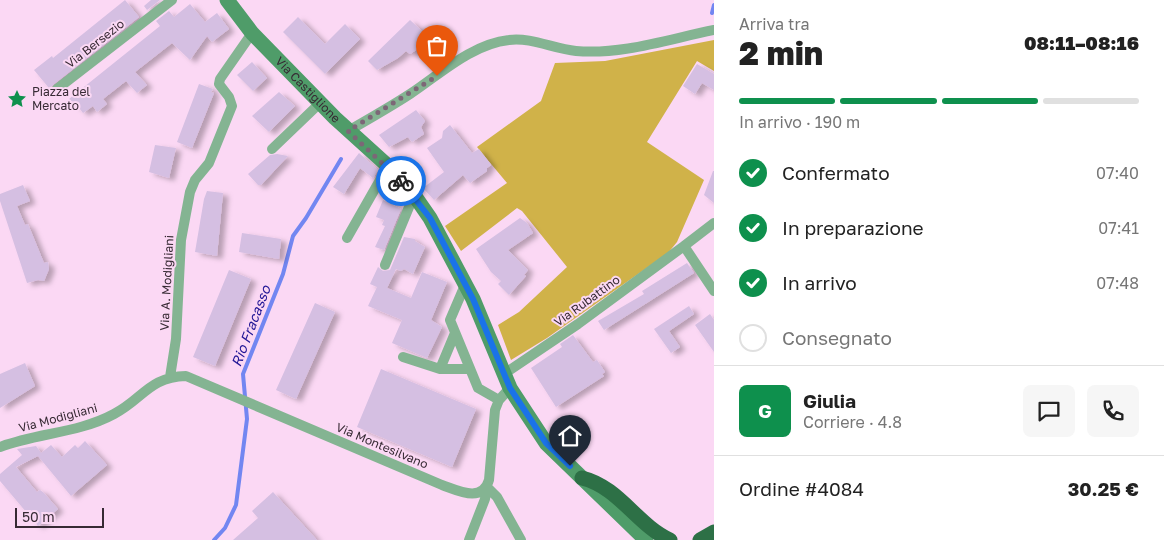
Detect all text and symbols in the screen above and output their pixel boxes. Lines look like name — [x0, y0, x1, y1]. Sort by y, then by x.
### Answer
text: Arriva tra — [739, 14, 810, 34]
street label: Via Bersezio — [62, 16, 127, 71]
pin — [416, 25, 458, 76]
text: 08:11–08:16 — [1024, 31, 1139, 54]
icon: bag — [423, 32, 451, 60]
text: 2 min — [739, 34, 823, 72]
street label: Via Castiglione — [272, 53, 343, 126]
place label: Piazza del Mercato — [32, 84, 90, 113]
place icon: Piazza del Mercato — [6, 88, 28, 110]
text: In arrivo · 190 m — [739, 112, 860, 132]
courier — [376, 156, 426, 206]
icon: check — [739, 159, 767, 187]
text: Confermato — [782, 161, 890, 184]
text: 07:40 — [1096, 163, 1139, 183]
icon: bike — [387, 167, 415, 195]
icon: check — [739, 214, 767, 242]
text: In preparazione — [782, 216, 924, 239]
text: 07:41 — [1098, 218, 1139, 238]
street label: Via A. Modigliani — [157, 235, 176, 331]
icon: check — [739, 269, 767, 297]
text: In arrivo — [782, 271, 857, 294]
street label: Via Rubattino — [551, 272, 622, 329]
text: 07:48 — [1096, 273, 1139, 293]
water label: Rio Fracasso — [227, 281, 274, 369]
text: Consegnato — [782, 326, 892, 349]
button: chat — [1023, 385, 1075, 437]
button: phone — [1087, 385, 1139, 437]
text: Giulia — [803, 389, 856, 412]
text: G — [758, 399, 772, 422]
street label: Via Modigliani — [17, 400, 99, 435]
text: Corriere · 4.8 — [803, 412, 902, 432]
pin — [549, 415, 591, 466]
street label: Via Montesilvano — [334, 419, 430, 472]
icon: home — [556, 422, 584, 450]
text: Ordine #4084 — [739, 477, 864, 500]
text: 30.25 € — [1068, 477, 1139, 500]
scale bar — [15, 505, 104, 528]
text: 50 m — [22, 508, 55, 525]

